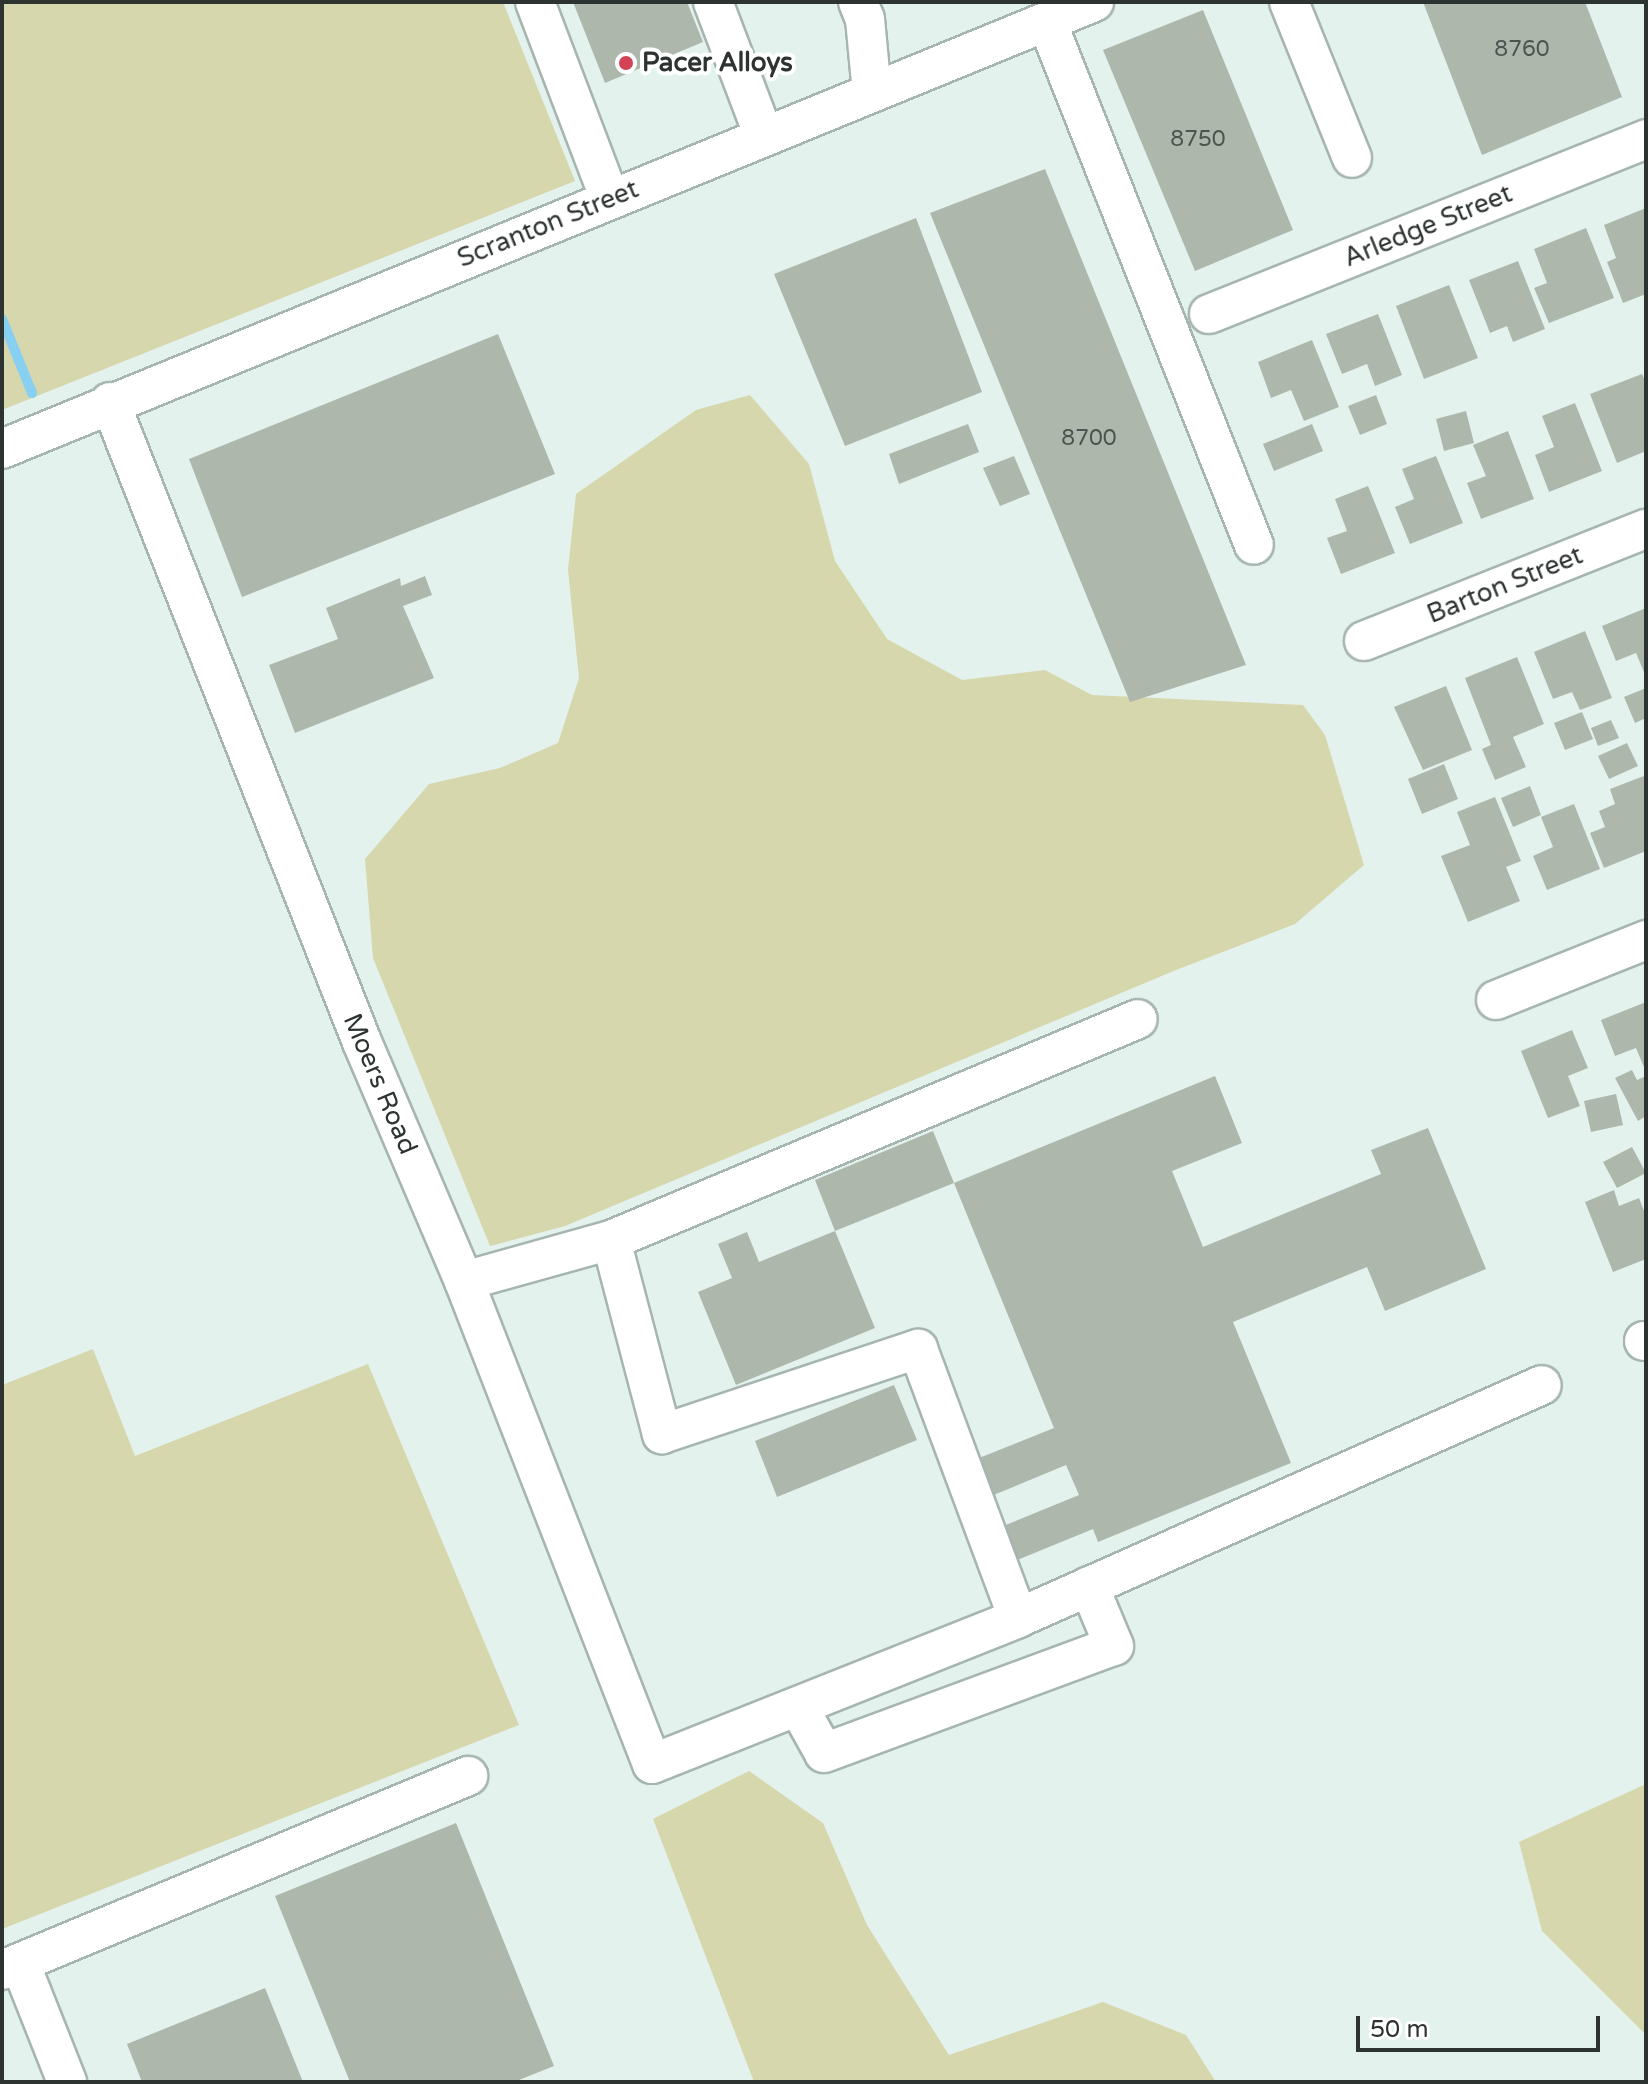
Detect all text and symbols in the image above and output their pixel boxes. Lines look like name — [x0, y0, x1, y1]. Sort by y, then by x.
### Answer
house number: 8760 — [1494, 37, 1550, 63]
place label: Pacer Alloys — [642, 47, 793, 79]
marker: Pacer Alloys — [617, 54, 635, 72]
house number: 8750 — [1170, 127, 1226, 153]
street label: Scranton Street — [453, 173, 643, 275]
street label: Arledge Street — [1339, 178, 1517, 274]
house number: 8700 — [1061, 426, 1117, 452]
street label: Barton Street — [1423, 540, 1587, 630]
street label: Moers Road — [336, 1009, 424, 1159]
scale bar — [1360, 2000, 1604, 2050]
text: 50 m — [1370, 2015, 1428, 2044]

